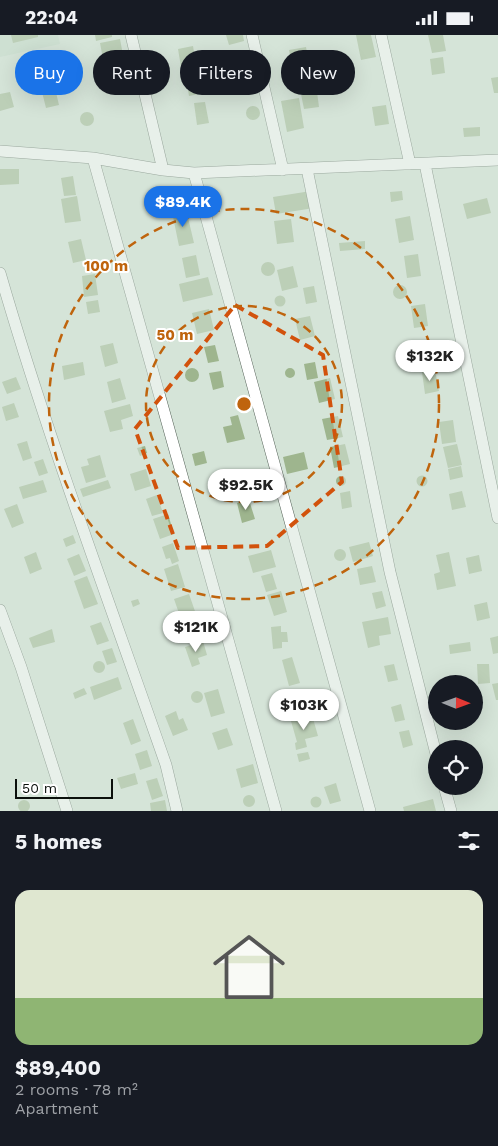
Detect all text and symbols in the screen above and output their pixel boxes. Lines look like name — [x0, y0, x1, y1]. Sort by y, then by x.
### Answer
text: 22:04 — [25, 6, 78, 29]
chip: Buy — [15, 50, 83, 95]
chip: Rent — [93, 50, 170, 95]
chip: Filters — [180, 50, 271, 95]
chip: New — [281, 50, 355, 95]
pin: $89.4K — [142, 185, 224, 228]
text: $89.4K — [155, 192, 211, 211]
text: 100 m — [84, 257, 128, 275]
text: 50 m — [157, 326, 193, 344]
pin: $132K — [395, 339, 465, 382]
text: $132K — [406, 346, 454, 365]
centre of rings — [235, 395, 253, 413]
pin: $92.5K — [205, 469, 287, 511]
text: $92.5K — [219, 475, 273, 494]
pin: $121K — [161, 611, 231, 653]
text: $121K — [174, 617, 218, 636]
north arrow — [428, 675, 482, 730]
map controls — [428, 675, 483, 795]
pin: $103K — [269, 689, 339, 731]
text: $103K — [280, 695, 328, 714]
button: locate — [428, 740, 483, 795]
scale bar — [15, 776, 112, 799]
text: 50 m — [22, 780, 57, 796]
icon: filters — [455, 827, 483, 855]
text: 5 homes — [15, 829, 102, 854]
icon: home — [204, 922, 294, 1012]
text: $89,400 — [15, 1055, 101, 1080]
text: 2 rooms · 78 m² — [15, 1080, 138, 1099]
text: Apartment — [15, 1099, 98, 1118]

